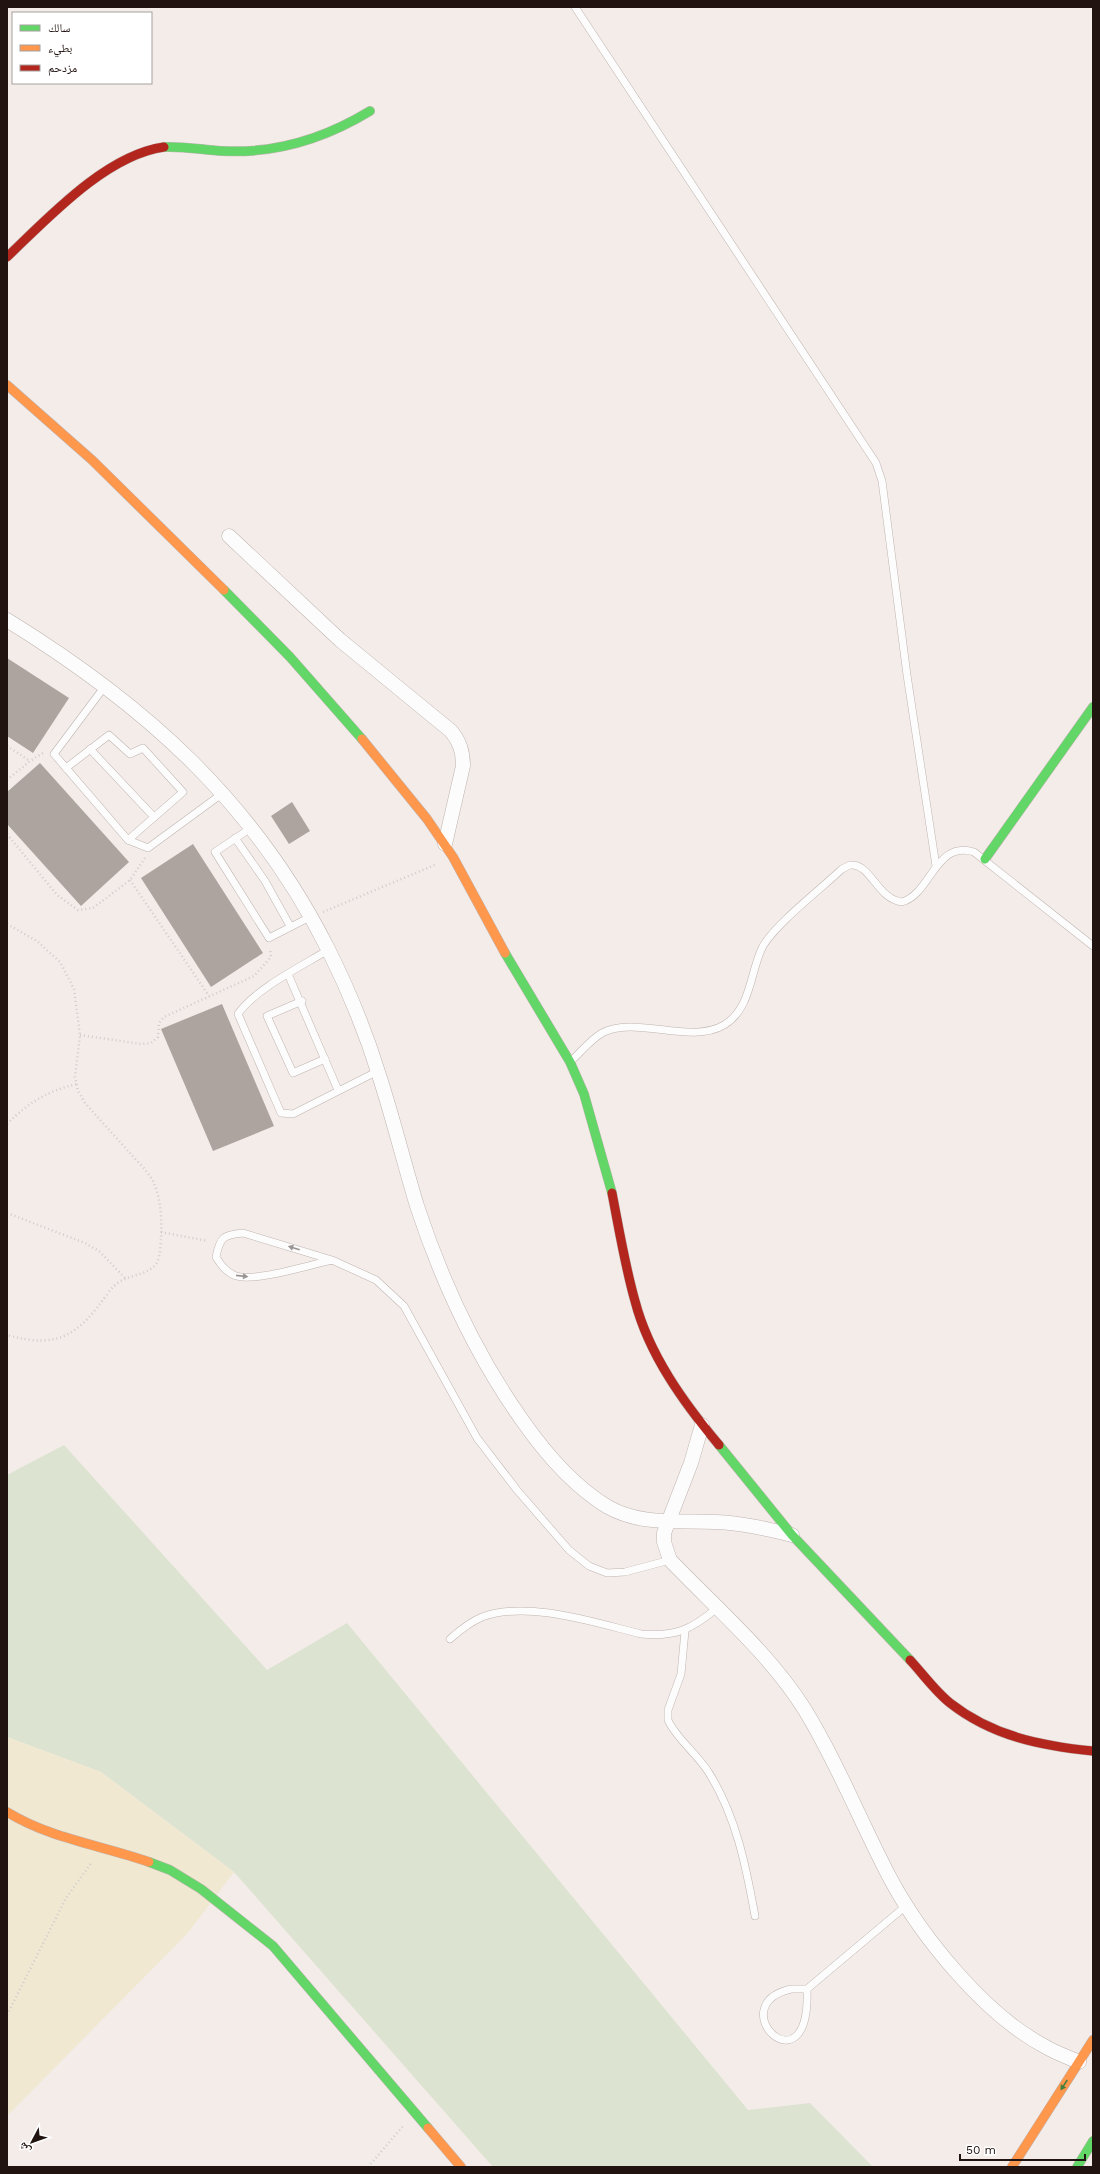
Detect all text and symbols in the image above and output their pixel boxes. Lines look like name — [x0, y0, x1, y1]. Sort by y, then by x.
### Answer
legend — [12, 12, 152, 84]
text: سالك — [48, 21, 70, 35]
text: بطيء — [48, 41, 72, 58]
text: مزدحم — [48, 61, 77, 76]
one-way arrow — [288, 1245, 300, 1251]
one-way arrow — [236, 1272, 248, 1279]
one-way arrow — [1061, 2079, 1068, 2091]
north arrow — [12, 2122, 52, 2162]
scale bar — [960, 2136, 1085, 2162]
text: ش — [16, 2139, 34, 2157]
text: 50 m — [966, 2143, 996, 2157]

